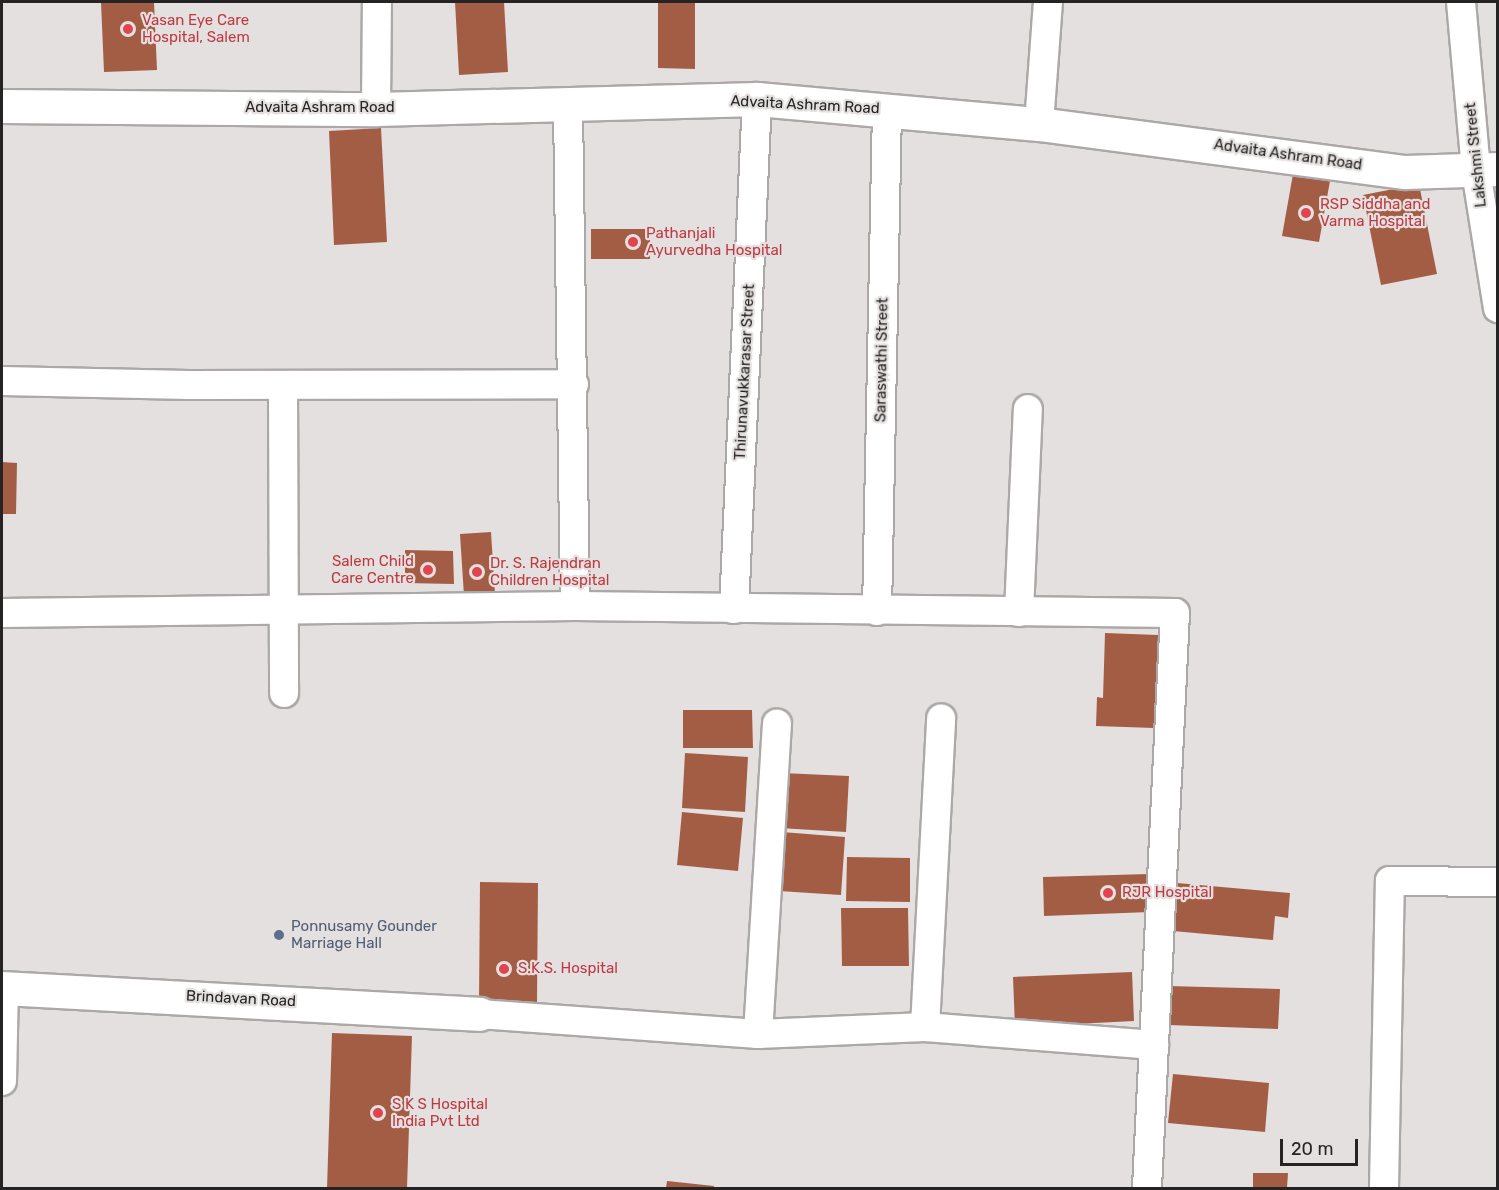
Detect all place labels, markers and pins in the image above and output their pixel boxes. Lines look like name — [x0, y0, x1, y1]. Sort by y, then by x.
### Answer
place label: Vasan Eye Care Hospital, Salem — [142, 11, 250, 46]
marker: Vasan Eye Care Hospital, Salem — [119, 20, 137, 38]
place label: RSP Siddha and Varma Hospital — [1320, 195, 1431, 230]
marker: RSP Siddha and Varma Hospital — [1297, 204, 1315, 222]
place label: Pathanjali Ayurvedha Hospital — [646, 224, 782, 259]
marker: Pathanjali Ayurvedha Hospital — [624, 233, 642, 251]
place label: Salem Child Care Centre — [331, 552, 414, 587]
place label: Dr. S. Rajendran Children Hospital — [490, 554, 609, 589]
marker: Salem Child Care Centre — [419, 561, 437, 579]
marker: Dr. S. Rajendran Children Hospital — [468, 563, 486, 581]
marker: RJR Hospital — [1099, 884, 1117, 902]
place label: RJR Hospital — [1122, 884, 1212, 902]
place label: Ponnusamy Gounder Marriage Hall — [291, 917, 437, 952]
marker: Ponnusamy Gounder Marriage Hall — [272, 928, 286, 942]
marker: S.K.S. Hospital — [495, 960, 513, 978]
place label: S.K.S. Hospital — [518, 960, 618, 978]
place label: S K S Hospital India Pvt Ltd — [392, 1095, 488, 1130]
marker: S K S Hospital India Pvt Ltd — [369, 1104, 387, 1122]

